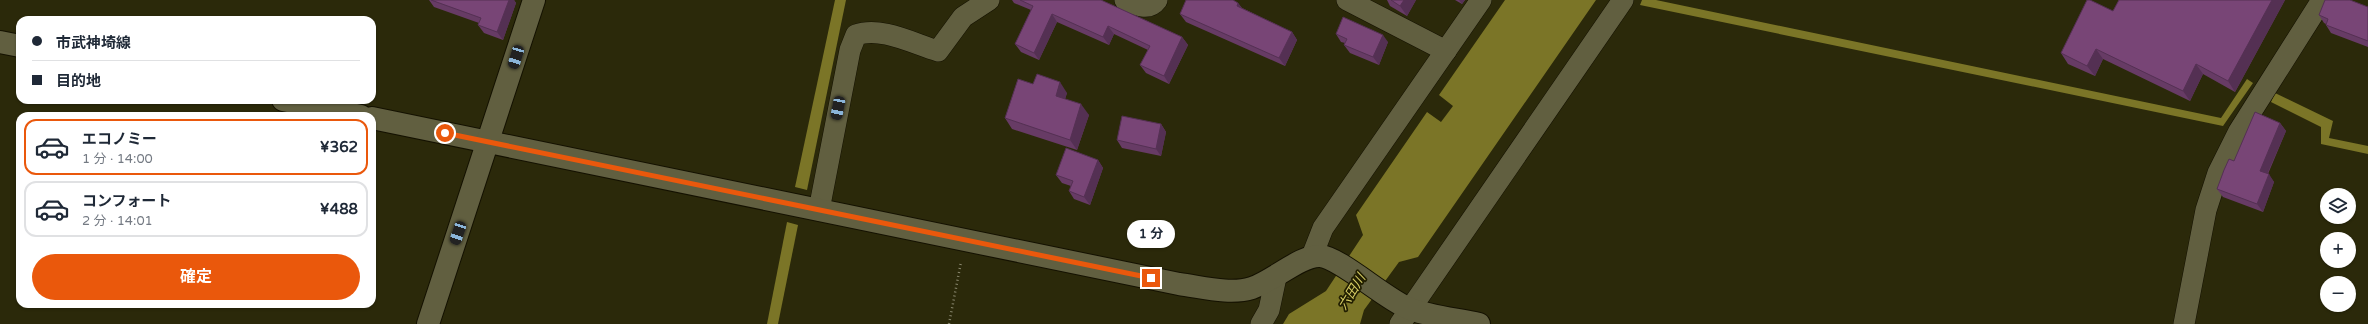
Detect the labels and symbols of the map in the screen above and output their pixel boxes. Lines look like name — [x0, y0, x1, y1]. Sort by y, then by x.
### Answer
car — [507, 44, 525, 70]
car — [830, 95, 846, 121]
route start — [436, 124, 454, 142]
car — [448, 220, 468, 246]
callout: 1 分 — [1127, 220, 1175, 248]
route end — [1142, 269, 1160, 287]
water label: 六田川 — [1335, 270, 1370, 313]

